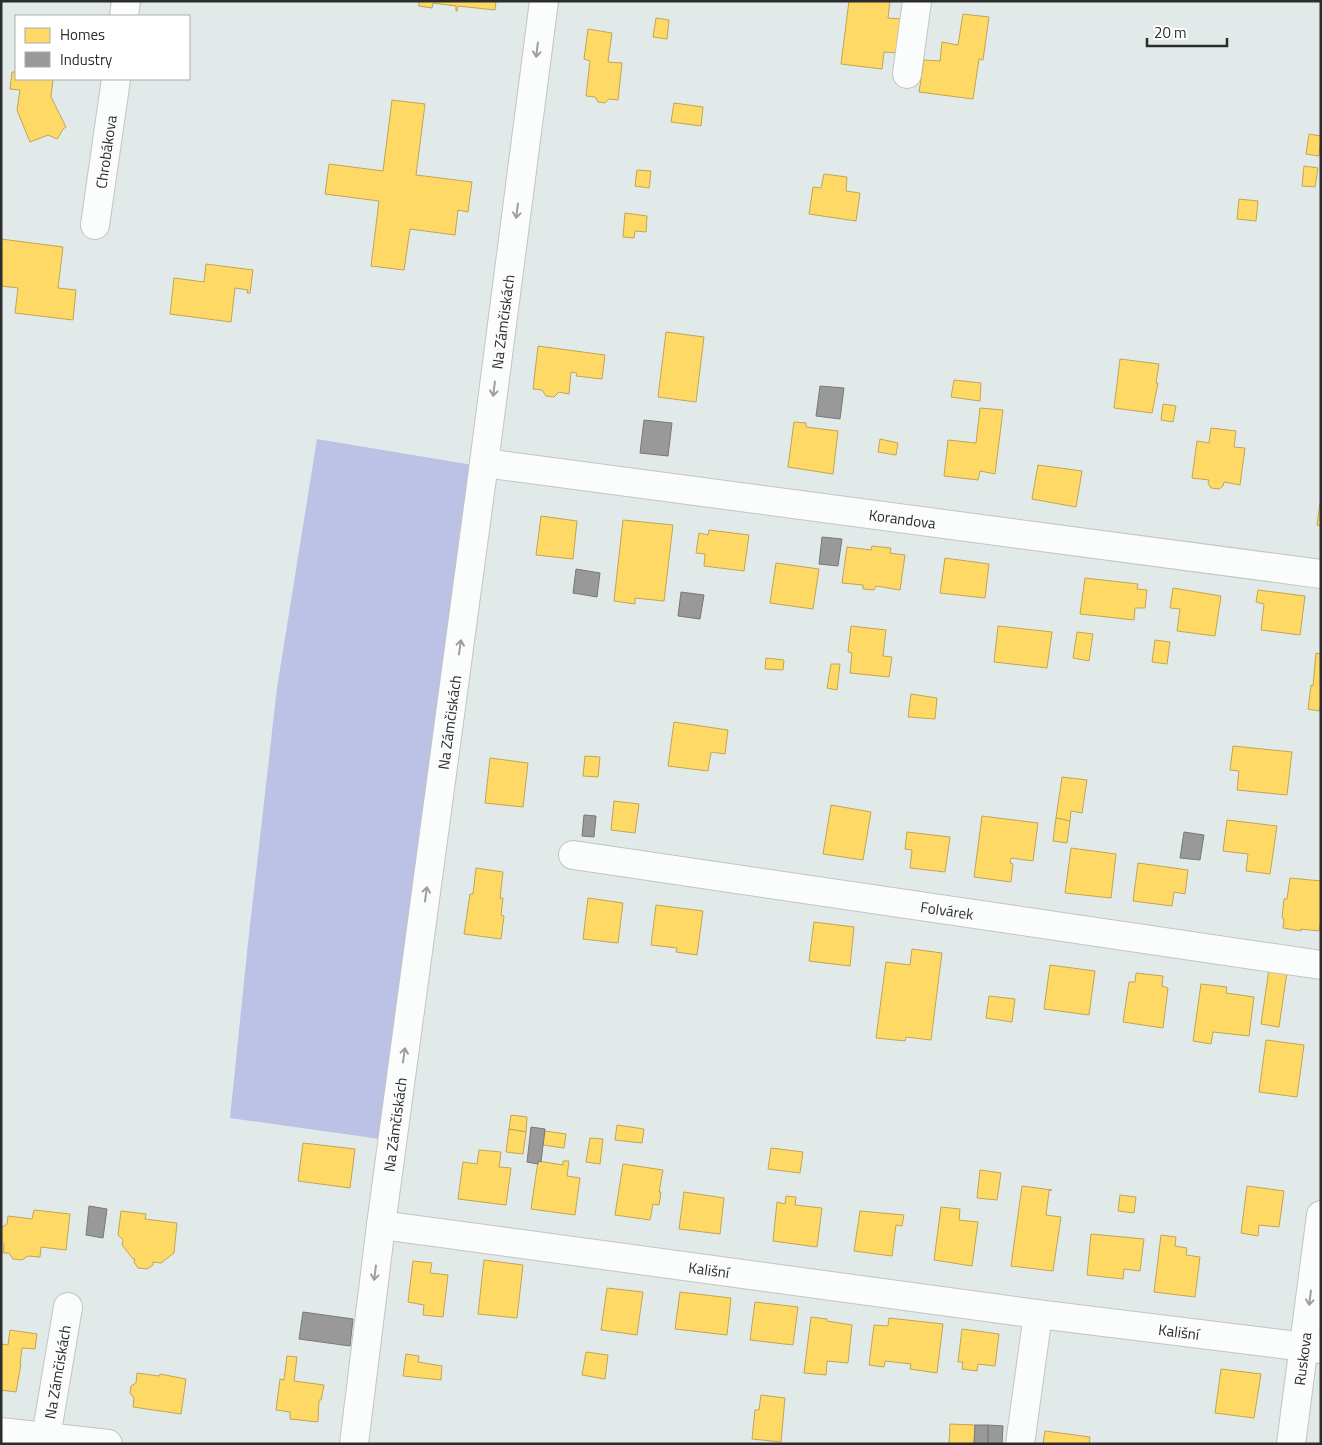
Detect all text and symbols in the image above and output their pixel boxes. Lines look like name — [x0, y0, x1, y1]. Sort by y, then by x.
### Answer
legend — [15, 15, 190, 80]
scale bar — [1147, 15, 1227, 47]
text: 20 m — [1154, 21, 1187, 44]
text: Homes — [60, 23, 105, 46]
one-way arrow — [532, 41, 542, 57]
text: Industry — [60, 48, 112, 71]
street label: Chrobákova — [89, 113, 122, 190]
one-way arrow — [512, 202, 522, 218]
street label: Na Zámčiskách — [485, 273, 520, 370]
one-way arrow — [489, 381, 499, 397]
street label: Korandova — [867, 503, 938, 534]
one-way arrow — [455, 639, 465, 655]
street label: Na Zámčiskách — [431, 674, 467, 771]
one-way arrow — [421, 887, 431, 903]
street label: Folvárek — [919, 895, 975, 925]
one-way arrow — [400, 1048, 410, 1064]
street label: Na Zámčiskách — [377, 1076, 412, 1173]
street label: Kališní — [687, 1255, 733, 1284]
one-way arrow — [370, 1265, 380, 1281]
one-way arrow — [1305, 1289, 1315, 1305]
street label: Kališní — [1157, 1317, 1202, 1346]
street label: Na Zámčiskách — [38, 1323, 76, 1421]
street label: Ruskova — [1287, 1330, 1317, 1387]

